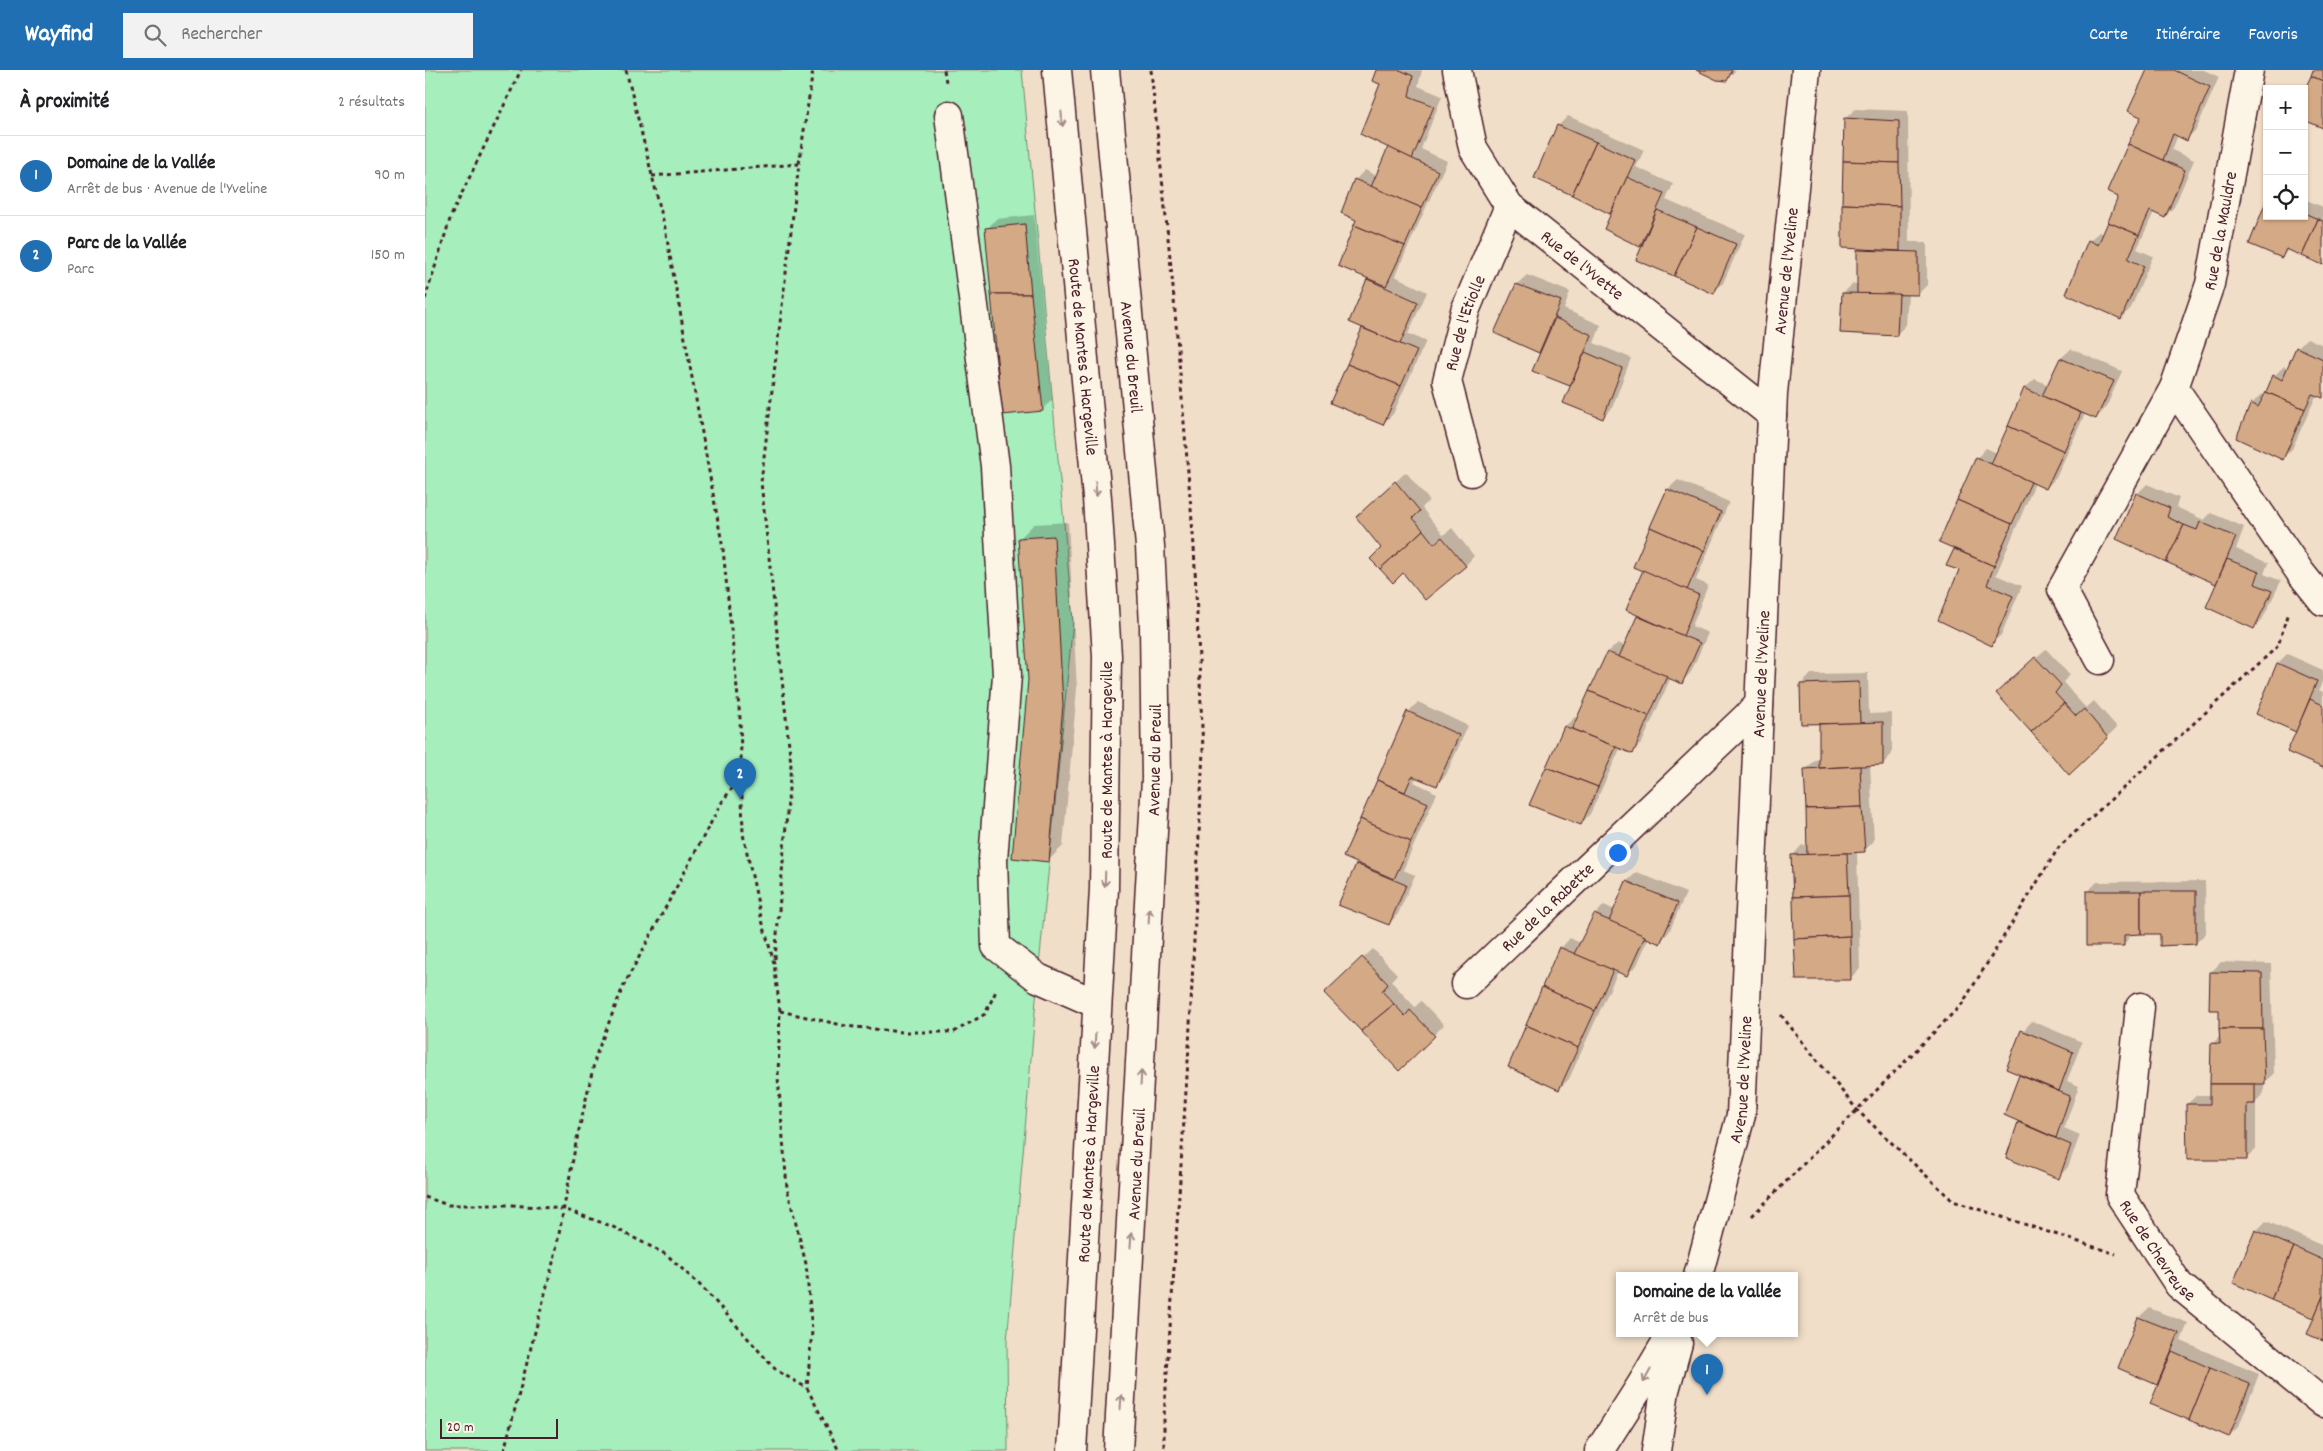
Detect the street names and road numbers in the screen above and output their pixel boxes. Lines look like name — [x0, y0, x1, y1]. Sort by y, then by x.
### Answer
street label: Rue de la Mauldre — [2199, 170, 2245, 294]
street label: Avenue de l'Yveline — [1769, 206, 1807, 336]
street label: Rue de l'Yvette — [1534, 226, 1628, 308]
street label: Route de Mantes à Hargeville — [1060, 257, 1103, 457]
street label: Rue de l'Etiolle — [1440, 272, 1494, 374]
street label: Avenue du Breuil — [1112, 300, 1147, 415]
street label: Avenue de l'Yveline — [1748, 610, 1778, 738]
street label: Route de Mantes à Hargeville — [1096, 661, 1121, 859]
street label: Avenue du Breuil — [1143, 703, 1170, 816]
street label: Rue de la Rabette — [1497, 858, 1601, 959]
street label: Avenue de l'Yveline — [1724, 1015, 1760, 1146]
street label: Route de Mantes à Hargeville — [1073, 1065, 1108, 1264]
street label: Avenue du Breuil — [1123, 1107, 1154, 1221]
street label: Rue de Chevreuse — [2111, 1196, 2200, 1309]

